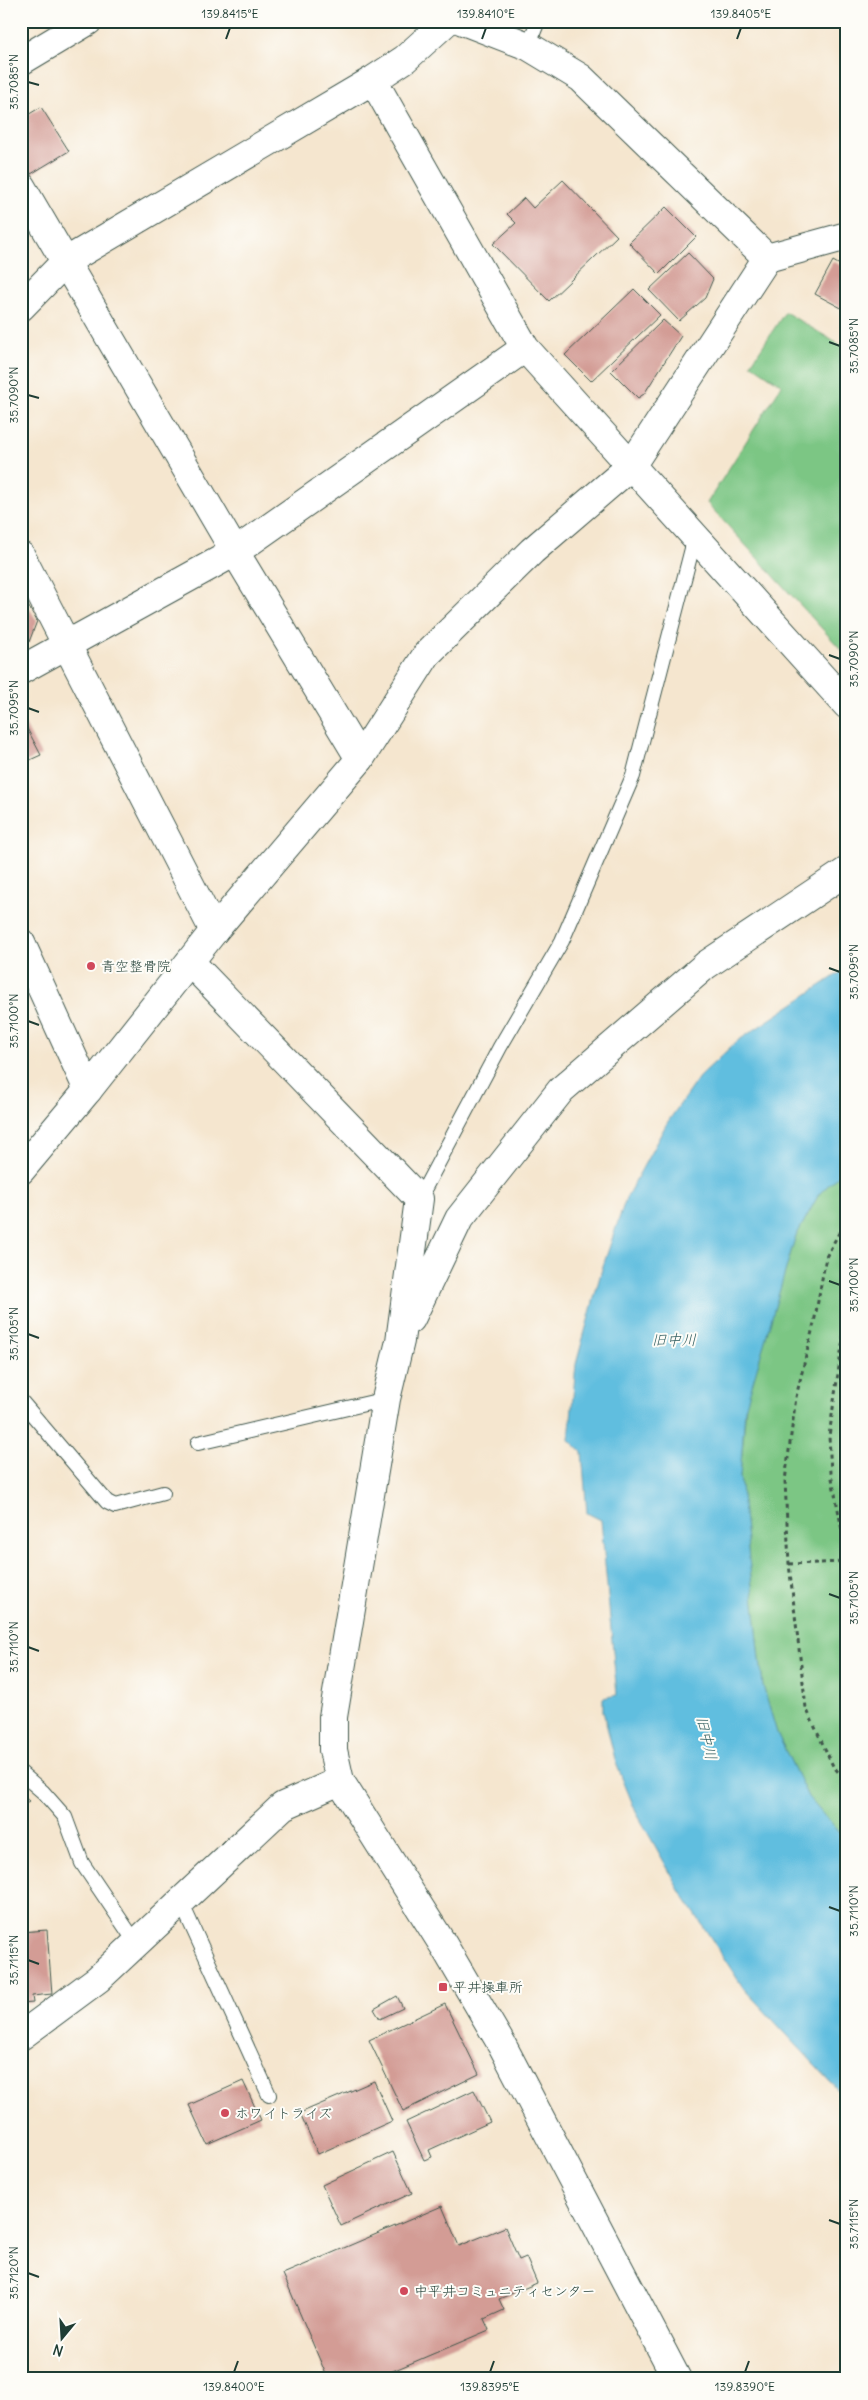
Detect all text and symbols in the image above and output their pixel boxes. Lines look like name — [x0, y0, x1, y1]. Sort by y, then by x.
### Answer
text: 139.8415°E — [201, 6, 259, 21]
text: 139.8410°E — [457, 6, 515, 21]
text: 139.8405°E — [711, 6, 771, 21]
text: 35.7085°N — [6, 54, 21, 110]
text: 35.7085°N — [846, 318, 861, 374]
text: 35.7090°N — [6, 366, 21, 424]
text: 35.7090°N — [846, 630, 861, 688]
text: 35.7095°N — [6, 680, 21, 736]
text: 35.7095°N — [846, 944, 861, 1000]
place label: 青空整骨院 — [101, 957, 171, 975]
marker: 青空整骨院 — [85, 960, 97, 972]
text: 35.7100°N — [6, 994, 21, 1048]
text: 35.7100°N — [846, 1258, 861, 1312]
text: 35.7105°N — [6, 1307, 21, 1361]
water label: 旧中川 — [651, 1330, 697, 1349]
text: 35.7105°N — [846, 1571, 861, 1625]
text: 35.7110°N — [6, 1621, 21, 1673]
water label: 旧中川 — [693, 1714, 721, 1762]
text: 35.7110°N — [846, 1885, 861, 1937]
text: 35.7115°N — [6, 1935, 21, 1985]
place label: 平井操車所 — [453, 1978, 523, 1996]
marker: 平井操車所 — [437, 1981, 449, 1993]
place label: ホワイトライズ — [235, 2104, 332, 2122]
marker: ホワイトライズ — [219, 2107, 231, 2119]
text: 35.7115°N — [846, 2199, 861, 2249]
text: 35.7120°N — [6, 2246, 21, 2300]
place label: 中平井コミュニティセンター — [414, 2282, 595, 2300]
marker: 中平井コミュニティセンター — [398, 2285, 410, 2297]
north arrow — [38, 2312, 88, 2362]
text: N — [51, 2340, 65, 2360]
text: 139.8400°E — [203, 2379, 265, 2394]
text: 139.8395°E — [460, 2379, 520, 2394]
text: 139.8390°E — [715, 2379, 775, 2394]

